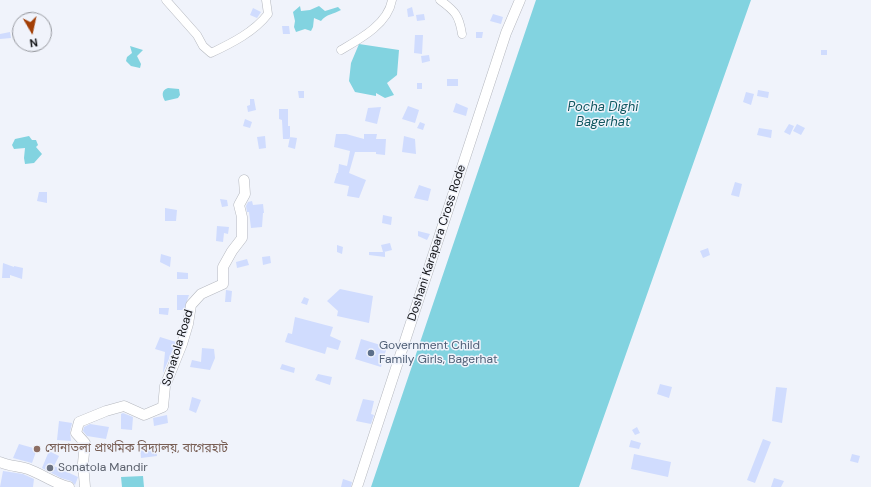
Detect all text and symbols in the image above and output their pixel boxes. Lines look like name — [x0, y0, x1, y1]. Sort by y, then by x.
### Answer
north arrow — [12, 12, 52, 52]
text: N — [29, 35, 39, 50]
water label: Pocha Dighi Bagerhat — [568, 100, 638, 131]
street label: Doshani Karapara Cross Rode — [405, 163, 469, 323]
street label: Sonatola Road — [160, 308, 196, 388]
place label: Government Child Family Girls, Bagerhat — [379, 339, 498, 367]
marker: Government Child Family Girls, Bagerhat — [366, 348, 376, 358]
place label: সোনাতলা প্রাথমিক বিদ্যালয়, বাগেরহাট — [45, 442, 228, 456]
marker: সোনাতলা প্রাথমিক বিদ্যালয়, বাগেরহাট — [32, 444, 42, 454]
place label: Sonatola Mandir — [58, 461, 148, 475]
marker: Sonatola Mandir — [45, 463, 55, 473]

